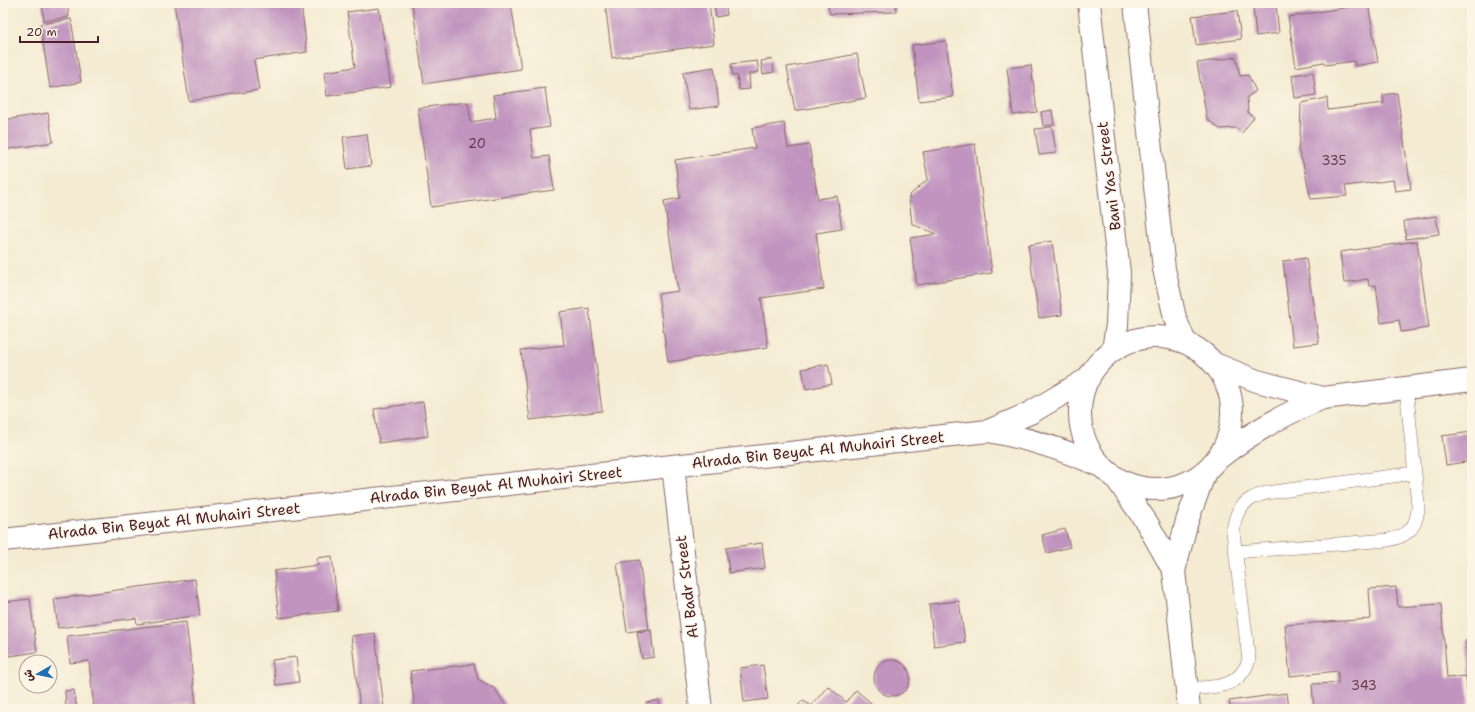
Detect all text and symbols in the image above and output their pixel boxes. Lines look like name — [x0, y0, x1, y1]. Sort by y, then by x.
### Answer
scale bar — [20, 18, 98, 44]
text: 20 m — [26, 24, 57, 40]
street label: Bani Yas Street — [1092, 120, 1126, 232]
house number: 20 — [468, 135, 486, 152]
house number: 335 — [1322, 152, 1347, 169]
street label: Alrada Bin Beyat Al Muhairi Street — [691, 427, 945, 473]
street label: Alrada Bin Beyat Al Muhairi Street — [369, 462, 623, 508]
street label: Alrada Bin Beyat Al Muhairi Street — [47, 498, 301, 544]
street label: Al Badr Street — [671, 534, 703, 640]
north arrow — [18, 654, 58, 694]
text: ش — [20, 668, 37, 683]
house number: 343 — [1351, 677, 1377, 694]

